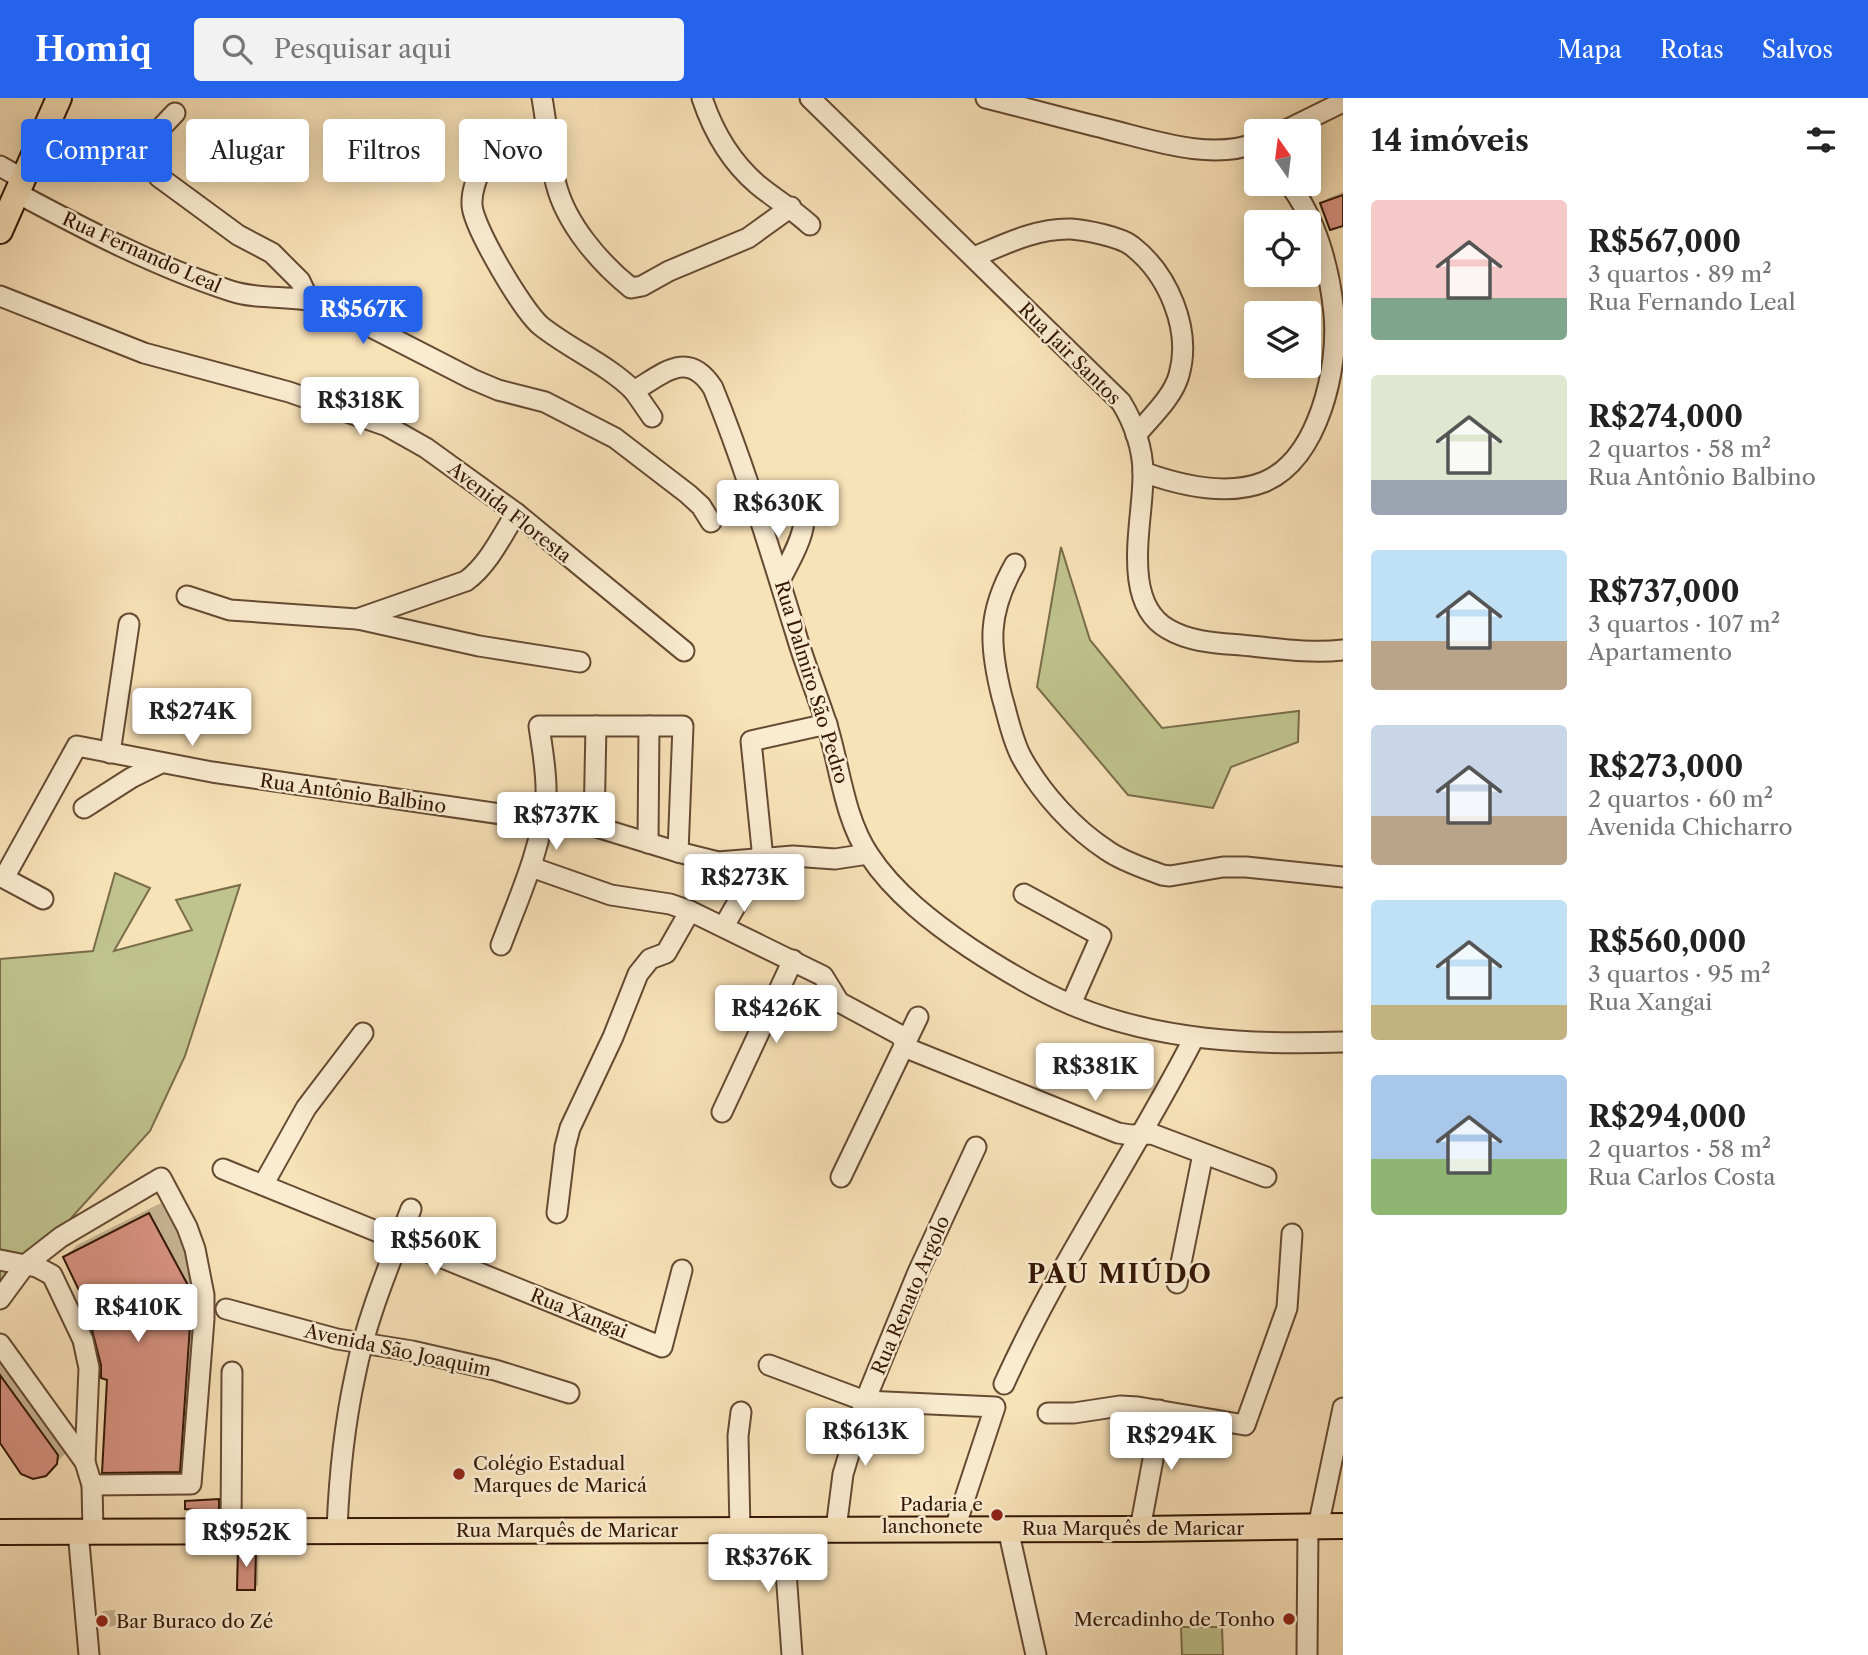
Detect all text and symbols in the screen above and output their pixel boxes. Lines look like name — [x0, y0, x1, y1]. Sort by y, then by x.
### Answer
search box — [194, 18, 684, 81]
text: Homiq — [35, 29, 152, 70]
icon: search — [218, 30, 256, 68]
text: Pesquisar aqui — [274, 33, 451, 65]
text: Mapa — [1558, 35, 1622, 64]
text: Rotas — [1660, 35, 1724, 64]
text: Salvos — [1762, 35, 1833, 64]
chip: Comprar — [21, 119, 172, 182]
chip: Alugar — [186, 119, 309, 182]
chip: Filtros — [323, 119, 445, 182]
chip: Novo — [459, 119, 567, 182]
north arrow — [1244, 119, 1321, 196]
map controls — [1244, 119, 1321, 378]
icon: filters — [1802, 121, 1840, 159]
text: 14 imóveis — [1371, 122, 1529, 159]
street label: Rua Fernando Leal — [59, 207, 225, 298]
button: locate — [1244, 210, 1321, 287]
text: R$567,000 — [1588, 223, 1741, 260]
icon: home — [1427, 228, 1511, 312]
text: 3 quartos · 89 m² — [1588, 260, 1772, 288]
pin: R$567K — [306, 286, 420, 346]
text: Rua Fernando Leal — [1588, 288, 1796, 316]
text: R$567K — [319, 295, 407, 323]
street label: Rua Jair Santos — [1014, 297, 1126, 409]
button: layers — [1244, 301, 1321, 378]
pin: R$318K — [303, 378, 417, 437]
text: R$318K — [317, 386, 403, 414]
text: R$274,000 — [1588, 398, 1743, 435]
icon: home — [1427, 403, 1511, 487]
text: 2 quartos · 58 m² — [1588, 435, 1771, 463]
street label: Avenida Floresta — [443, 456, 576, 568]
text: Rua Antônio Balbino — [1588, 463, 1816, 491]
pin: R$630K — [721, 480, 835, 540]
text: R$630K — [733, 489, 823, 517]
text: R$737,000 — [1588, 573, 1740, 610]
street label: Rua Dalmiro São Pedro — [770, 578, 853, 786]
icon: home — [1427, 578, 1511, 662]
text: 3 quartos · 107 m² — [1588, 610, 1780, 638]
text: Apartamento — [1588, 638, 1732, 666]
pin: R$274K — [135, 688, 249, 748]
text: R$274K — [148, 697, 236, 725]
text: R$273,000 — [1588, 748, 1743, 785]
icon: home — [1427, 753, 1511, 837]
street label: Rua Antônio Balbino — [258, 769, 448, 818]
text: 2 quartos · 60 m² — [1588, 785, 1773, 813]
pin: R$737K — [499, 792, 613, 852]
text: R$737K — [513, 801, 599, 829]
text: Avenida Chicharro — [1588, 813, 1793, 841]
pin: R$273K — [687, 854, 801, 914]
text: R$273K — [700, 863, 788, 891]
text: R$560,000 — [1588, 923, 1746, 960]
icon: home — [1427, 928, 1511, 1012]
text: 3 quartos · 95 m² — [1588, 960, 1771, 988]
pin: R$426K — [719, 986, 833, 1045]
text: Rua Xangai — [1588, 988, 1712, 1016]
text: R$426K — [731, 994, 821, 1022]
pin: R$381K — [1038, 1044, 1152, 1103]
text: R$381K — [1052, 1052, 1138, 1080]
text: R$294,000 — [1588, 1098, 1746, 1135]
icon: home — [1427, 1103, 1511, 1187]
text: 2 quartos · 58 m² — [1588, 1135, 1771, 1163]
text: Rua Carlos Costa — [1588, 1163, 1776, 1191]
street label: Rua Renato Argolo — [867, 1212, 954, 1378]
pin: R$560K — [378, 1218, 492, 1277]
text: R$560K — [390, 1226, 480, 1254]
district label: PAU MIÚDO — [1027, 1257, 1213, 1290]
pin: R$410K — [81, 1284, 195, 1344]
street label: Rua Xangai — [527, 1284, 631, 1343]
text: R$410K — [94, 1293, 182, 1321]
street label: Avenida São Joaquim — [301, 1319, 494, 1382]
pin: R$613K — [808, 1408, 922, 1468]
pin: R$294K — [1114, 1412, 1228, 1472]
text: R$613K — [822, 1417, 908, 1445]
text: R$294K — [1126, 1421, 1216, 1449]
place label: Colégio Estadual Marques de Maricá — [473, 1452, 647, 1497]
marker: Colégio Estadual Marques de Maricá — [451, 1466, 467, 1482]
place label: Padaria e lanchonete — [882, 1493, 983, 1538]
marker: Padaria e lanchonete — [989, 1507, 1005, 1523]
pin: R$952K — [189, 1510, 303, 1569]
street label: Rua Marquês de Maricar — [1022, 1517, 1244, 1540]
text: R$952K — [202, 1518, 290, 1546]
street label: Rua Marquês de Maricar — [456, 1519, 678, 1542]
pin: R$376K — [711, 1534, 825, 1594]
text: R$376K — [724, 1543, 812, 1571]
place label: Mercadinho de Tonho — [1074, 1608, 1275, 1631]
place label: Bar Buraco do Zé — [116, 1610, 273, 1633]
marker: Mercadinho de Tonho — [1281, 1611, 1297, 1627]
marker: Bar Buraco do Zé — [94, 1613, 110, 1629]

